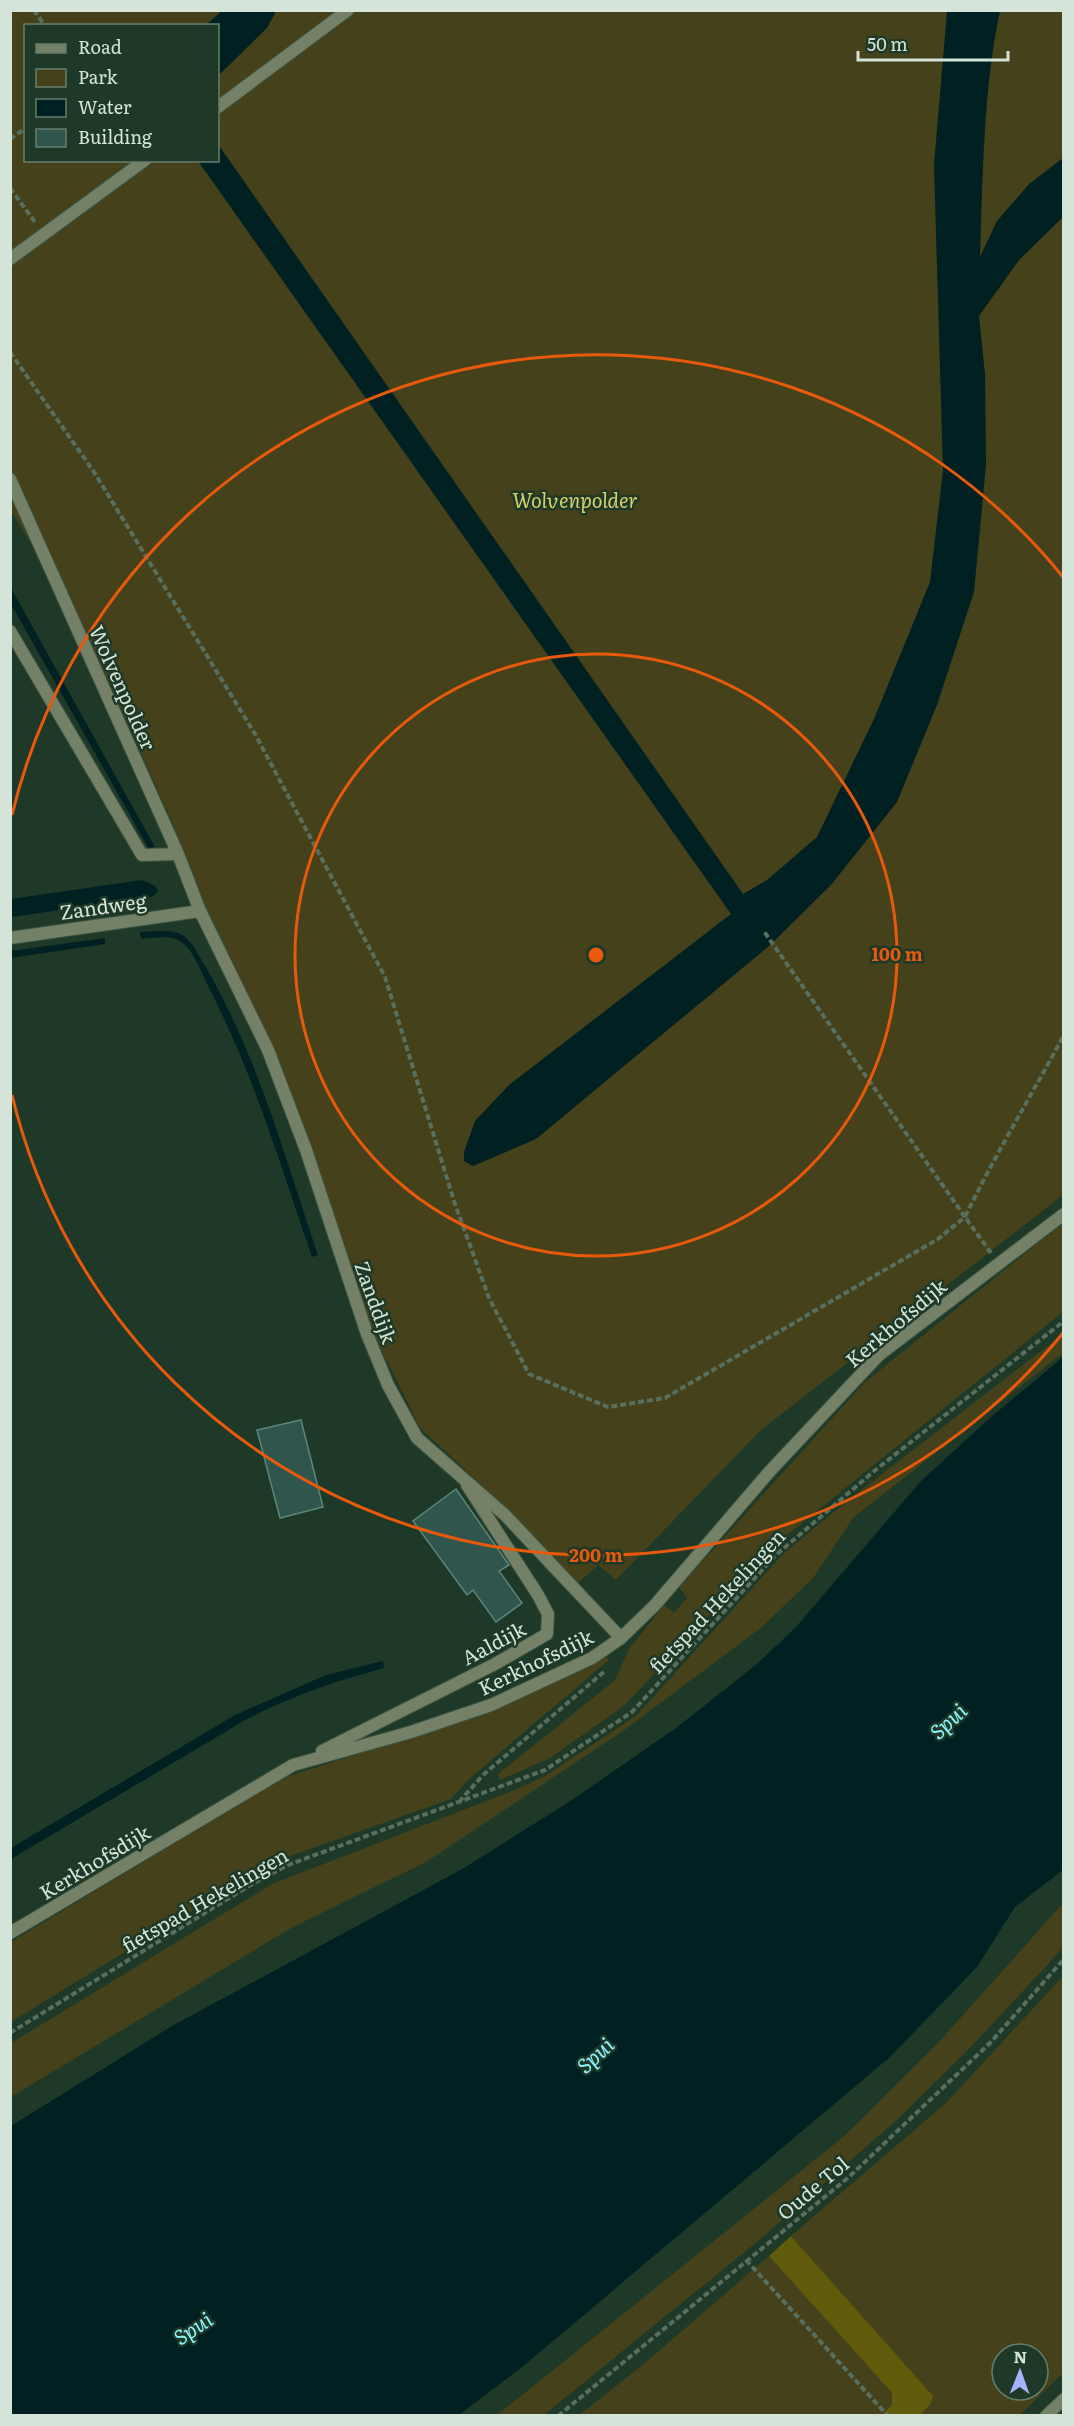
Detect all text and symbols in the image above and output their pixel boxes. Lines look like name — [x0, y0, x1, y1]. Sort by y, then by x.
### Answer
legend — [24, 24, 219, 162]
scale bar — [858, 24, 1008, 62]
text: 50 m — [867, 30, 908, 57]
text: Road — [78, 33, 122, 60]
text: Park — [78, 63, 119, 90]
text: Water — [78, 93, 132, 120]
text: Building — [78, 123, 153, 150]
park label: Wolvenpolder — [512, 484, 638, 514]
street label: Wolvenpolder — [83, 620, 165, 755]
street label: Zandweg — [58, 884, 149, 926]
text: 100 m — [871, 940, 923, 967]
centre of rings — [586, 945, 606, 965]
street label: Zanddijk — [348, 1257, 406, 1348]
street label: Kerkhofsdijk — [838, 1270, 953, 1373]
street label: fietspad Hekelingen — [641, 1521, 791, 1679]
text: 200 m — [569, 1541, 623, 1568]
street label: Aaldijk — [456, 1612, 531, 1671]
street label: Kerkhofsdijk — [473, 1620, 598, 1702]
water label: Spui — [921, 1694, 973, 1745]
street label: Kerkhofsdijk — [33, 1816, 156, 1906]
street label: fietspad Hekelingen — [115, 1839, 293, 1959]
water label: Spui — [568, 2028, 620, 2079]
street label: Oude Tol — [770, 2148, 855, 2226]
water label: Spui — [166, 2302, 218, 2351]
north arrow — [990, 2342, 1050, 2402]
text: N — [1013, 2344, 1027, 2368]

